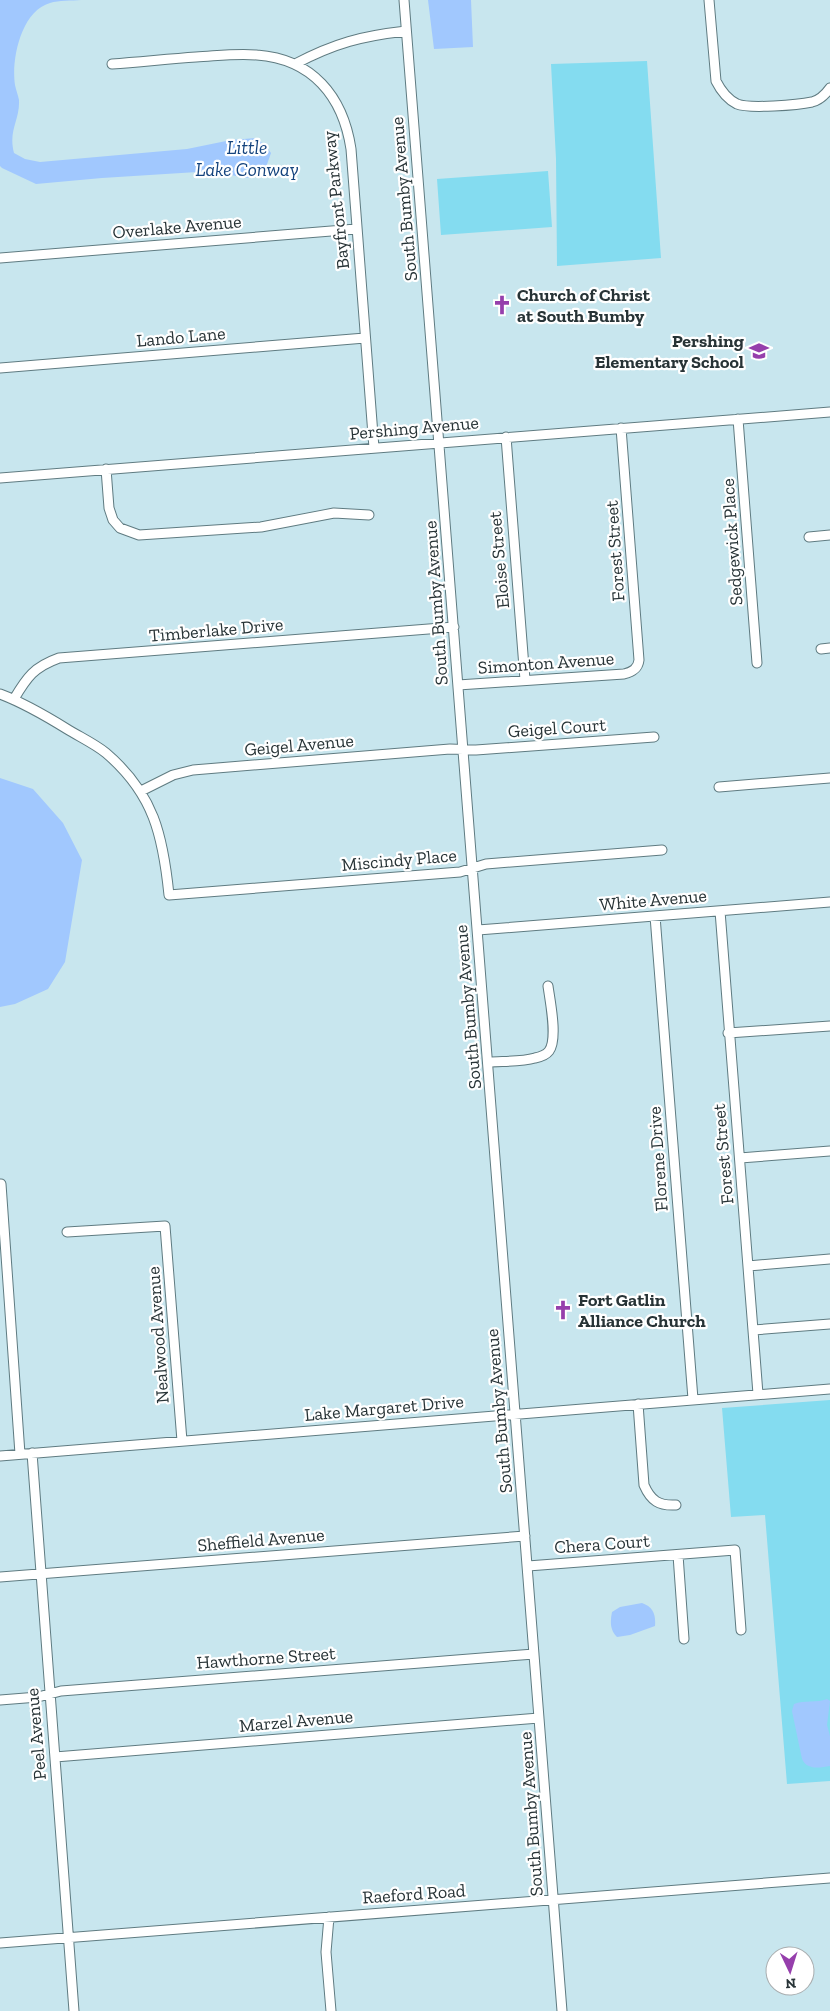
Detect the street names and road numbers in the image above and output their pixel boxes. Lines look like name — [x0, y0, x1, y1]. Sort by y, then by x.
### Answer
street label: South Bumby Avenue — [386, 116, 422, 282]
street label: Bayfront Parkway — [318, 129, 354, 270]
street label: Overlake Avenue — [112, 210, 242, 244]
street label: Lando Lane — [136, 322, 226, 352]
street label: Pershing Avenue — [348, 411, 480, 445]
street label: Sedgewick Place — [717, 478, 747, 606]
street label: Forest Street — [600, 500, 629, 602]
street label: Eloise Street — [484, 510, 514, 610]
street label: South Bumby Avenue — [419, 520, 453, 686]
street label: Timberlake Drive — [148, 613, 284, 647]
street label: Simonton Avenue — [477, 647, 615, 679]
street label: Geigel Court — [507, 714, 607, 742]
street label: Geigel Avenue — [243, 729, 355, 761]
street label: Miscindy Place — [340, 844, 458, 876]
street label: White Avenue — [598, 884, 708, 916]
street label: South Bumby Avenue — [450, 924, 486, 1090]
street label: Forest Street — [708, 1102, 738, 1205]
street label: Florene Drive — [643, 1106, 673, 1212]
street label: Nealwood Avenue — [142, 1266, 174, 1404]
street label: South Bumby Avenue — [481, 1328, 517, 1494]
street label: Lake Margaret Drive — [303, 1390, 465, 1426]
street label: Sheffield Avenue — [197, 1523, 325, 1557]
street label: Chera Court — [553, 1530, 651, 1558]
street label: Hawthorne Street — [196, 1642, 337, 1674]
street label: Peel Avenue — [21, 1687, 51, 1781]
street label: Marzel Avenue — [238, 1705, 354, 1737]
street label: South Bumby Avenue — [514, 1731, 548, 1897]
street label: Raeford Road — [362, 1879, 466, 1909]

